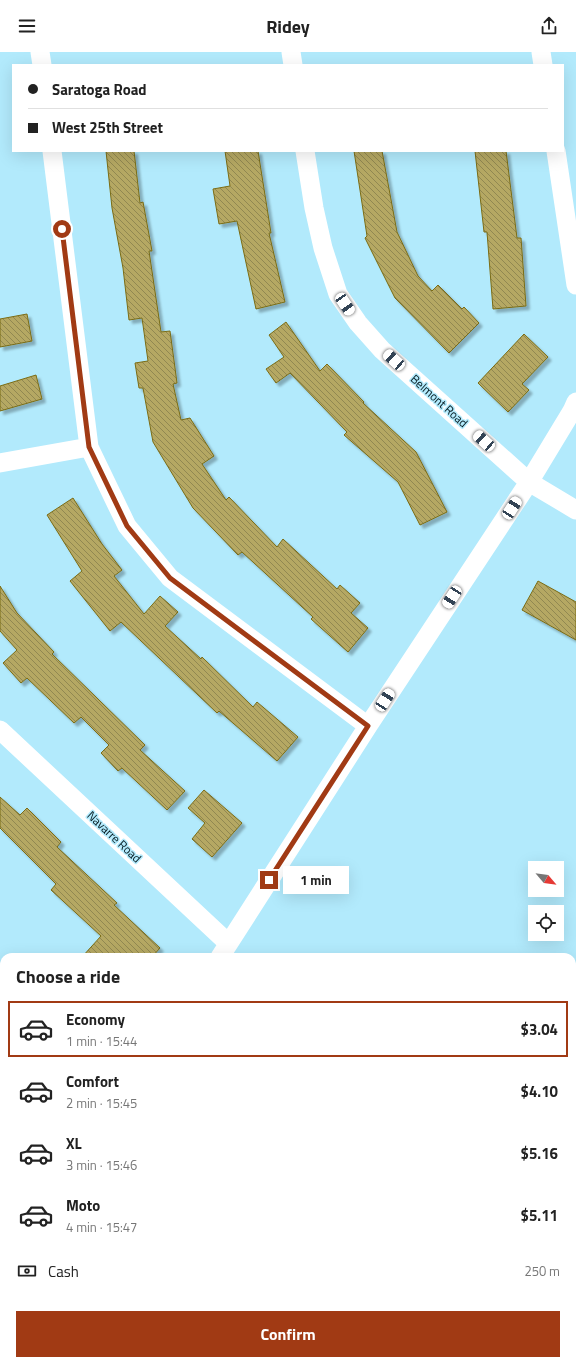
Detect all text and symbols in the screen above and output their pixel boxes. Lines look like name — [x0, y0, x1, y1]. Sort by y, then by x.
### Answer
text: Ridey — [266, 13, 310, 40]
icon: menu — [16, 15, 38, 37]
icon: share — [538, 15, 560, 37]
text: Saratoga Road — [52, 78, 147, 101]
text: West 25th Street — [52, 116, 163, 139]
route start — [53, 220, 71, 238]
car — [333, 291, 357, 317]
car — [381, 348, 407, 372]
street label: Belmont Road — [406, 370, 472, 432]
car — [471, 429, 497, 453]
car — [500, 495, 524, 521]
car — [440, 584, 464, 610]
car — [373, 687, 397, 713]
street label: Navarre Road — [83, 806, 146, 867]
north arrow — [528, 861, 564, 897]
map controls — [528, 861, 564, 941]
callout: 1 min — [283, 866, 349, 894]
text: 1 min — [300, 870, 332, 890]
route end — [260, 871, 278, 889]
button: locate — [528, 905, 564, 941]
text: Choose a ride — [16, 963, 120, 990]
text: Economy — [66, 1008, 125, 1031]
icon: car — [18, 1011, 54, 1047]
text: $3.04 — [521, 1018, 558, 1041]
text: 1 min · 15:44 — [66, 1031, 137, 1051]
text: Comfort — [66, 1070, 119, 1093]
icon: car — [18, 1073, 54, 1109]
text: $4.10 — [521, 1080, 558, 1103]
text: 2 min · 15:45 — [66, 1093, 137, 1113]
text: XL — [66, 1132, 82, 1155]
icon: car — [18, 1135, 54, 1171]
text: $5.16 — [521, 1142, 558, 1165]
text: 3 min · 15:46 — [66, 1155, 137, 1175]
text: Moto — [66, 1194, 100, 1217]
icon: car — [18, 1197, 54, 1233]
text: $5.11 — [521, 1204, 558, 1227]
text: 4 min · 15:47 — [66, 1217, 137, 1237]
icon: cash — [16, 1260, 38, 1282]
text: Cash — [48, 1260, 79, 1283]
text: 250 m — [524, 1261, 560, 1281]
button: Confirm — [16, 1311, 560, 1357]

